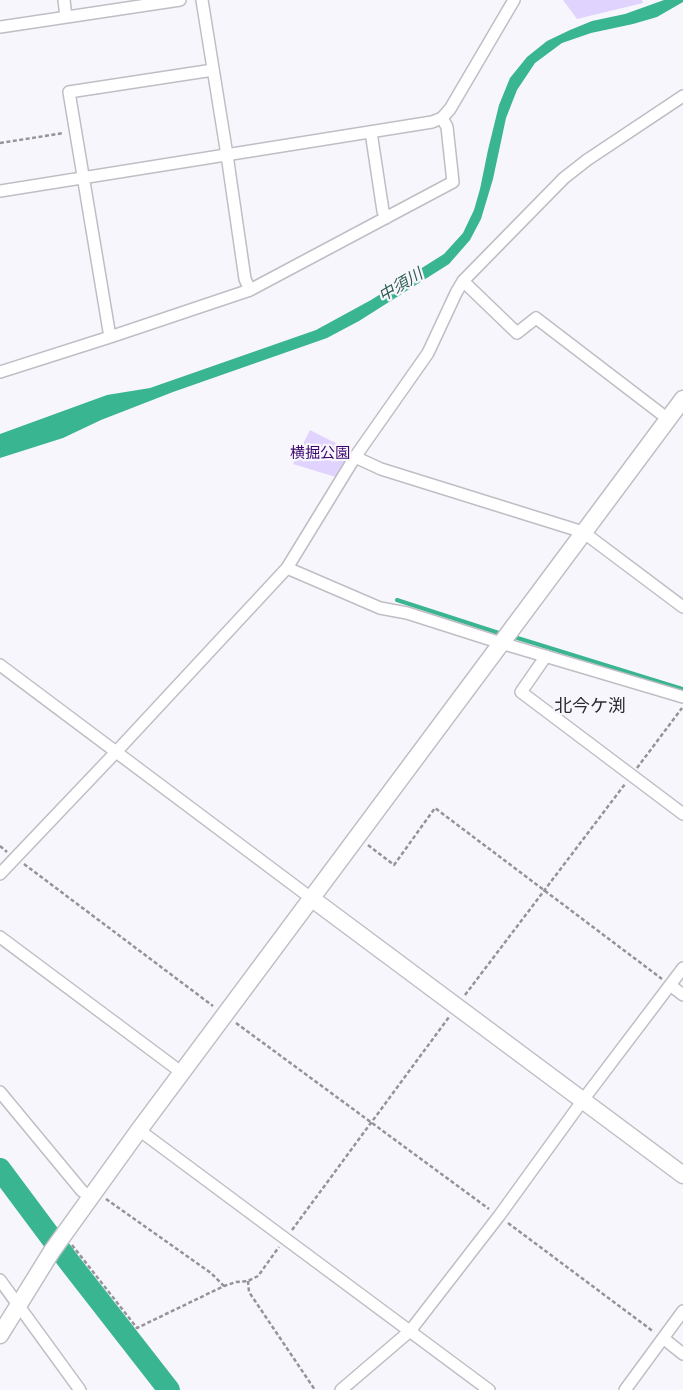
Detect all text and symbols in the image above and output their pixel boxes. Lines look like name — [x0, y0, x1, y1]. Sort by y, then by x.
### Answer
water label: 中須川 — [375, 265, 427, 307]
park label: 横掘公園 — [290, 445, 350, 463]
district label: 北今ケ渕 — [554, 696, 626, 718]

